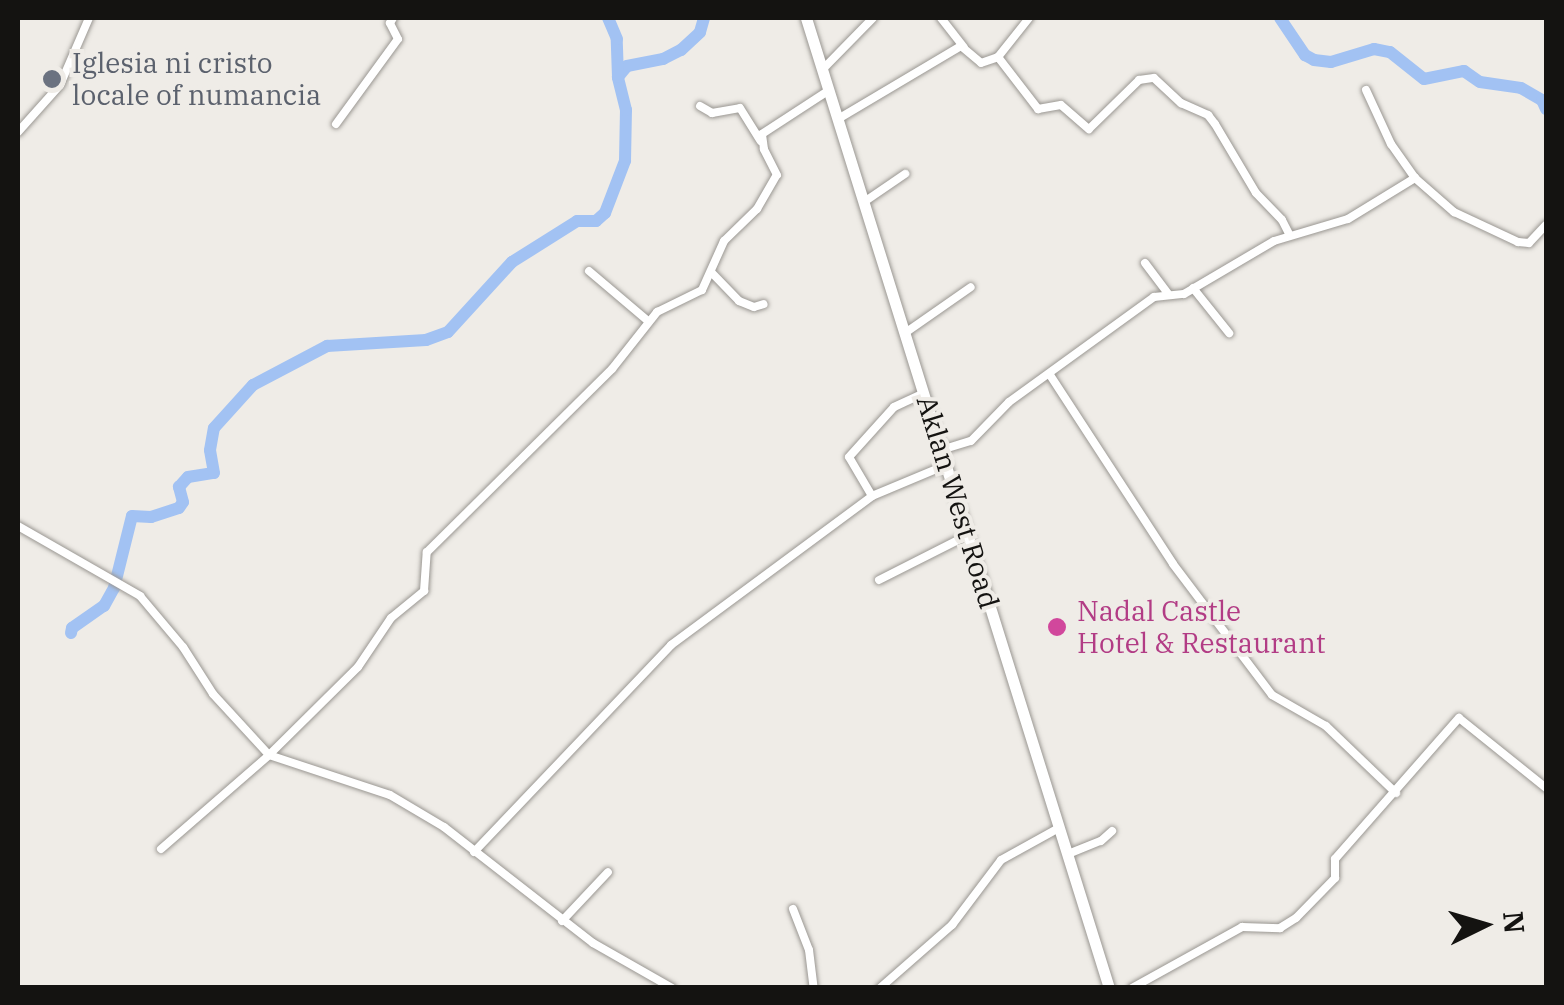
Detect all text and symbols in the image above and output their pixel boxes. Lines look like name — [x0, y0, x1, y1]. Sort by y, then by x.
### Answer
place label: Iglesia ni cristo locale of numancia — [72, 46, 321, 112]
marker: Iglesia ni cristo locale of numancia — [41, 68, 63, 90]
street label: Aklan West Road — [910, 391, 1006, 613]
place label: Nadal Castle Hotel & Restaurant — [1077, 594, 1326, 660]
marker: Nadal Castle Hotel & Restaurant — [1046, 616, 1068, 638]
north arrow — [1434, 875, 1534, 975]
text: N — [1495, 910, 1534, 935]

